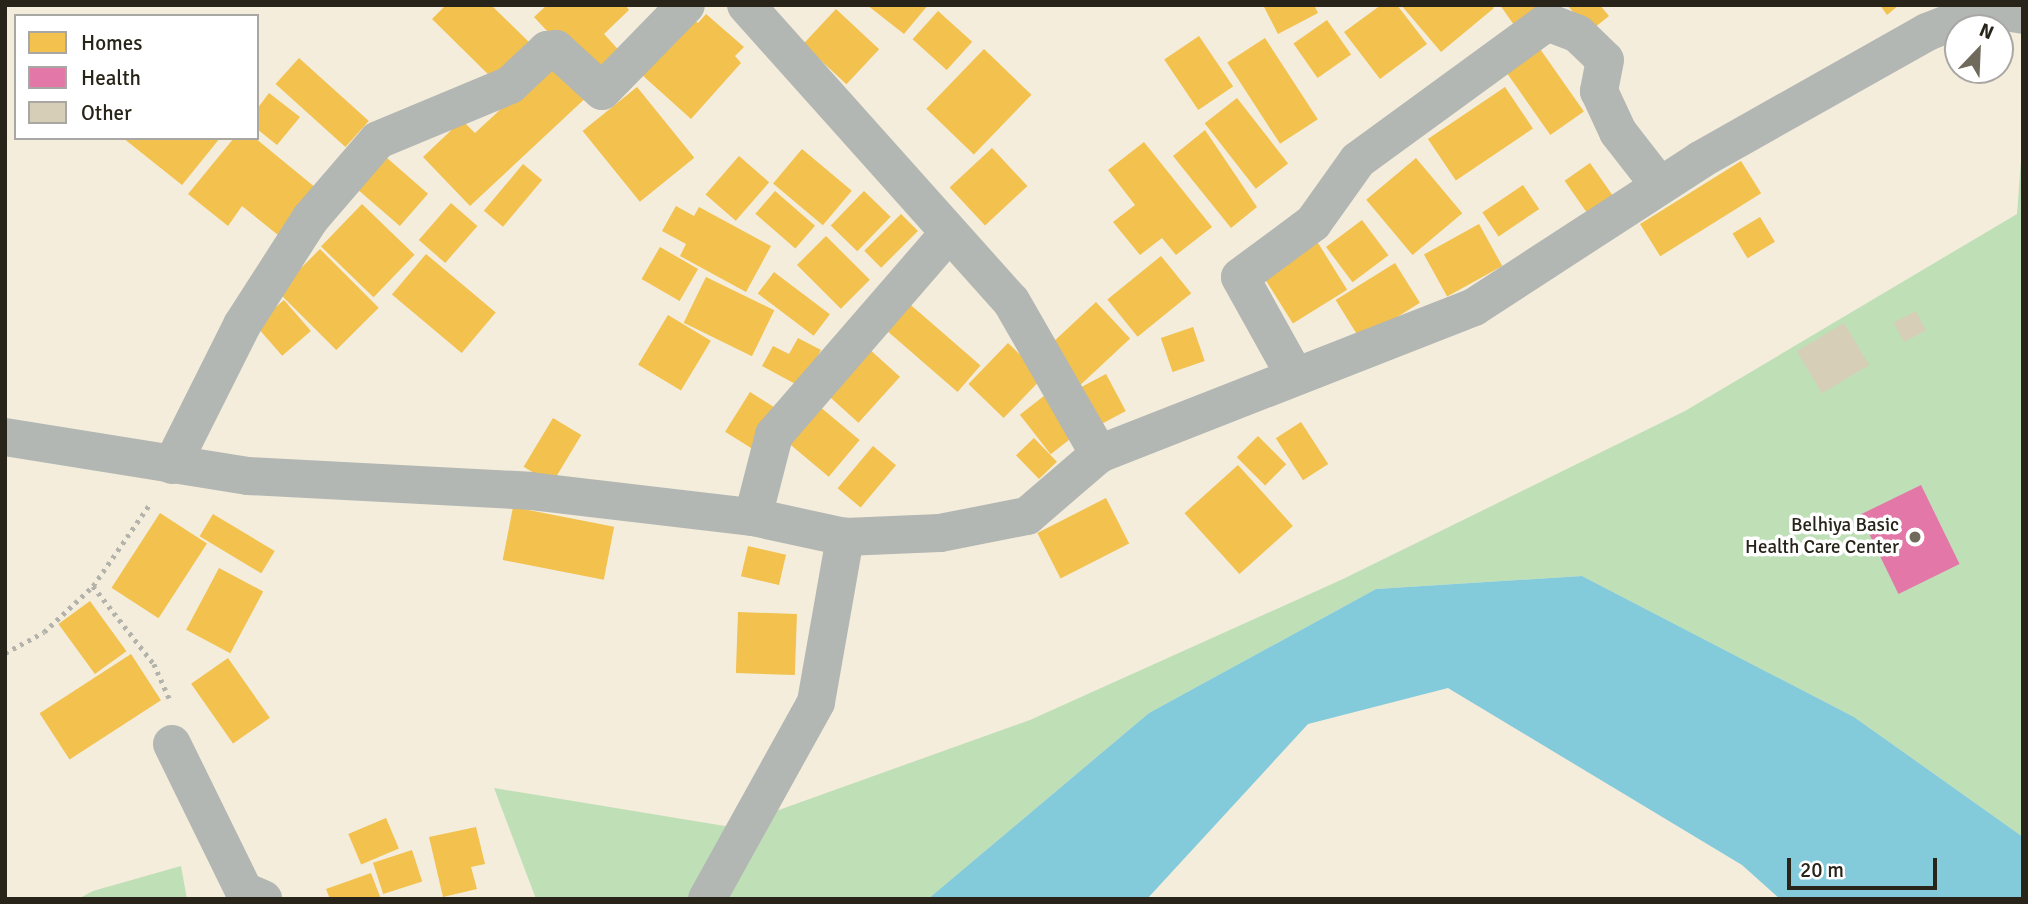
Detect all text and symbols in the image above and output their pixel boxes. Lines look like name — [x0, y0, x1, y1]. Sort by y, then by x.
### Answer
legend — [14, 14, 259, 140]
north arrow — [1944, 14, 2014, 84]
text: N — [1976, 18, 1997, 45]
text: Homes — [81, 30, 143, 56]
text: Health — [81, 65, 141, 91]
text: Other — [81, 100, 132, 126]
place label: Belhiya Basic Health Care Center — [1745, 515, 1899, 559]
marker: Belhiya Basic Health Care Center — [1905, 527, 1925, 547]
scale bar — [1790, 844, 1940, 888]
text: 20 m — [1800, 857, 1844, 883]

